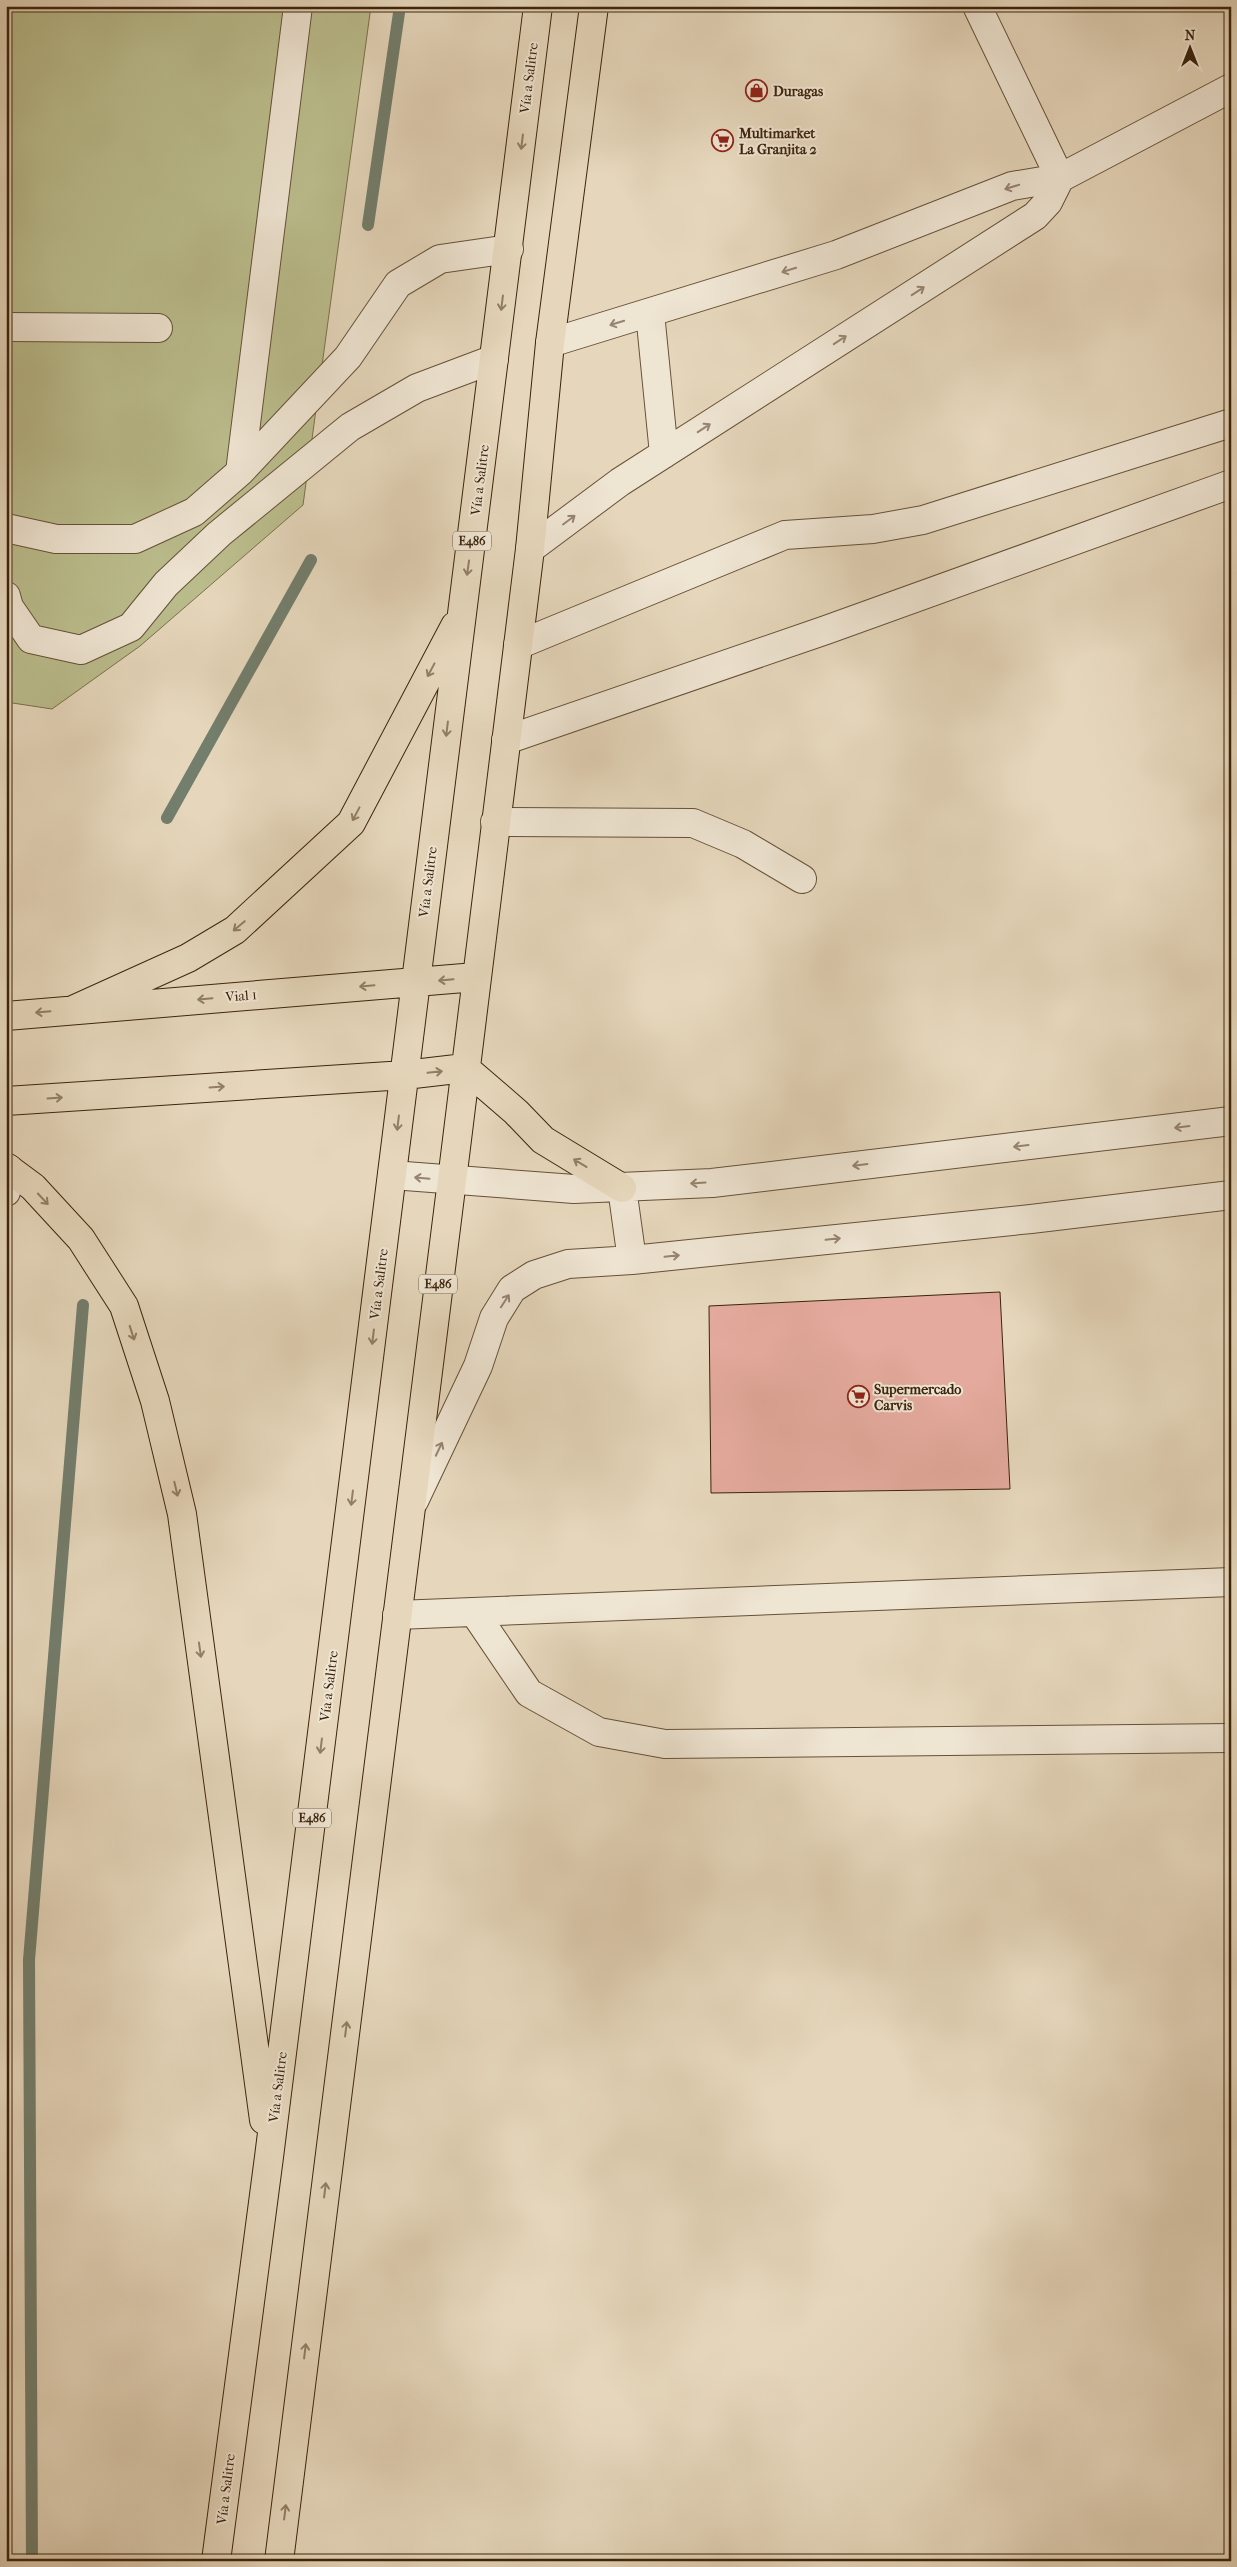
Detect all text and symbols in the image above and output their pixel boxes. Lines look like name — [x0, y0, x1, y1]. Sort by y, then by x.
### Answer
north arrow — [1164, 22, 1214, 72]
text: N — [1185, 27, 1196, 44]
street label: Vía a Salitre — [516, 41, 542, 115]
shop icon: Duragas — [745, 79, 769, 103]
place label: Duragas — [773, 83, 824, 100]
place label: Multimarket La Granjita 2 — [738, 125, 817, 158]
supermarket icon: Multimarket La Granjita 2 — [711, 129, 735, 153]
one-way arrow — [517, 133, 527, 149]
one-way arrow — [1004, 182, 1020, 192]
one-way arrow — [782, 265, 798, 275]
one-way arrow — [911, 285, 925, 295]
one-way arrow — [497, 294, 507, 310]
one-way arrow — [610, 319, 626, 329]
one-way arrow — [833, 335, 847, 345]
one-way arrow — [696, 423, 710, 433]
street label: Vía a Salitre — [467, 443, 493, 517]
one-way arrow — [562, 514, 575, 525]
road number: E486 — [453, 532, 491, 550]
one-way arrow — [463, 560, 473, 576]
one-way arrow — [426, 662, 436, 677]
one-way arrow — [442, 721, 452, 737]
one-way arrow — [350, 806, 360, 821]
street label: Vía a Salitre — [415, 845, 441, 919]
one-way arrow — [232, 920, 245, 932]
one-way arrow — [438, 975, 454, 984]
one-way arrow — [359, 981, 375, 991]
street label: Vial 1 — [224, 986, 257, 1006]
one-way arrow — [197, 994, 213, 1004]
one-way arrow — [35, 1008, 51, 1017]
one-way arrow — [427, 1067, 443, 1077]
one-way arrow — [209, 1083, 225, 1092]
one-way arrow — [47, 1093, 63, 1102]
one-way arrow — [393, 1115, 403, 1131]
one-way arrow — [1175, 1122, 1191, 1132]
one-way arrow — [1013, 1141, 1029, 1151]
one-way arrow — [574, 1157, 588, 1167]
one-way arrow — [852, 1160, 868, 1170]
one-way arrow — [414, 1173, 430, 1182]
one-way arrow — [690, 1179, 706, 1188]
one-way arrow — [37, 1192, 49, 1205]
one-way arrow — [825, 1234, 841, 1244]
street label: Vía a Salitre — [366, 1247, 392, 1321]
one-way arrow — [663, 1251, 679, 1261]
road number: E486 — [419, 1274, 457, 1294]
one-way arrow — [500, 1295, 510, 1309]
one-way arrow — [128, 1324, 138, 1340]
one-way arrow — [367, 1328, 377, 1344]
place label: Supermercado Carvis — [874, 1381, 961, 1414]
supermarket icon: Supermercado Carvis — [846, 1385, 870, 1409]
one-way arrow — [434, 1442, 444, 1457]
one-way arrow — [172, 1481, 181, 1497]
one-way arrow — [347, 1490, 357, 1506]
one-way arrow — [195, 1641, 205, 1657]
street label: Vía a Salitre — [316, 1649, 342, 1723]
one-way arrow — [316, 1738, 326, 1754]
road number: E486 — [293, 1809, 331, 1828]
one-way arrow — [341, 2021, 351, 2037]
street label: Vía a Salitre — [265, 2050, 291, 2124]
one-way arrow — [321, 2182, 331, 2198]
one-way arrow — [301, 2343, 311, 2359]
street label: Vía a Salitre — [213, 2452, 239, 2526]
one-way arrow — [280, 2505, 290, 2521]

